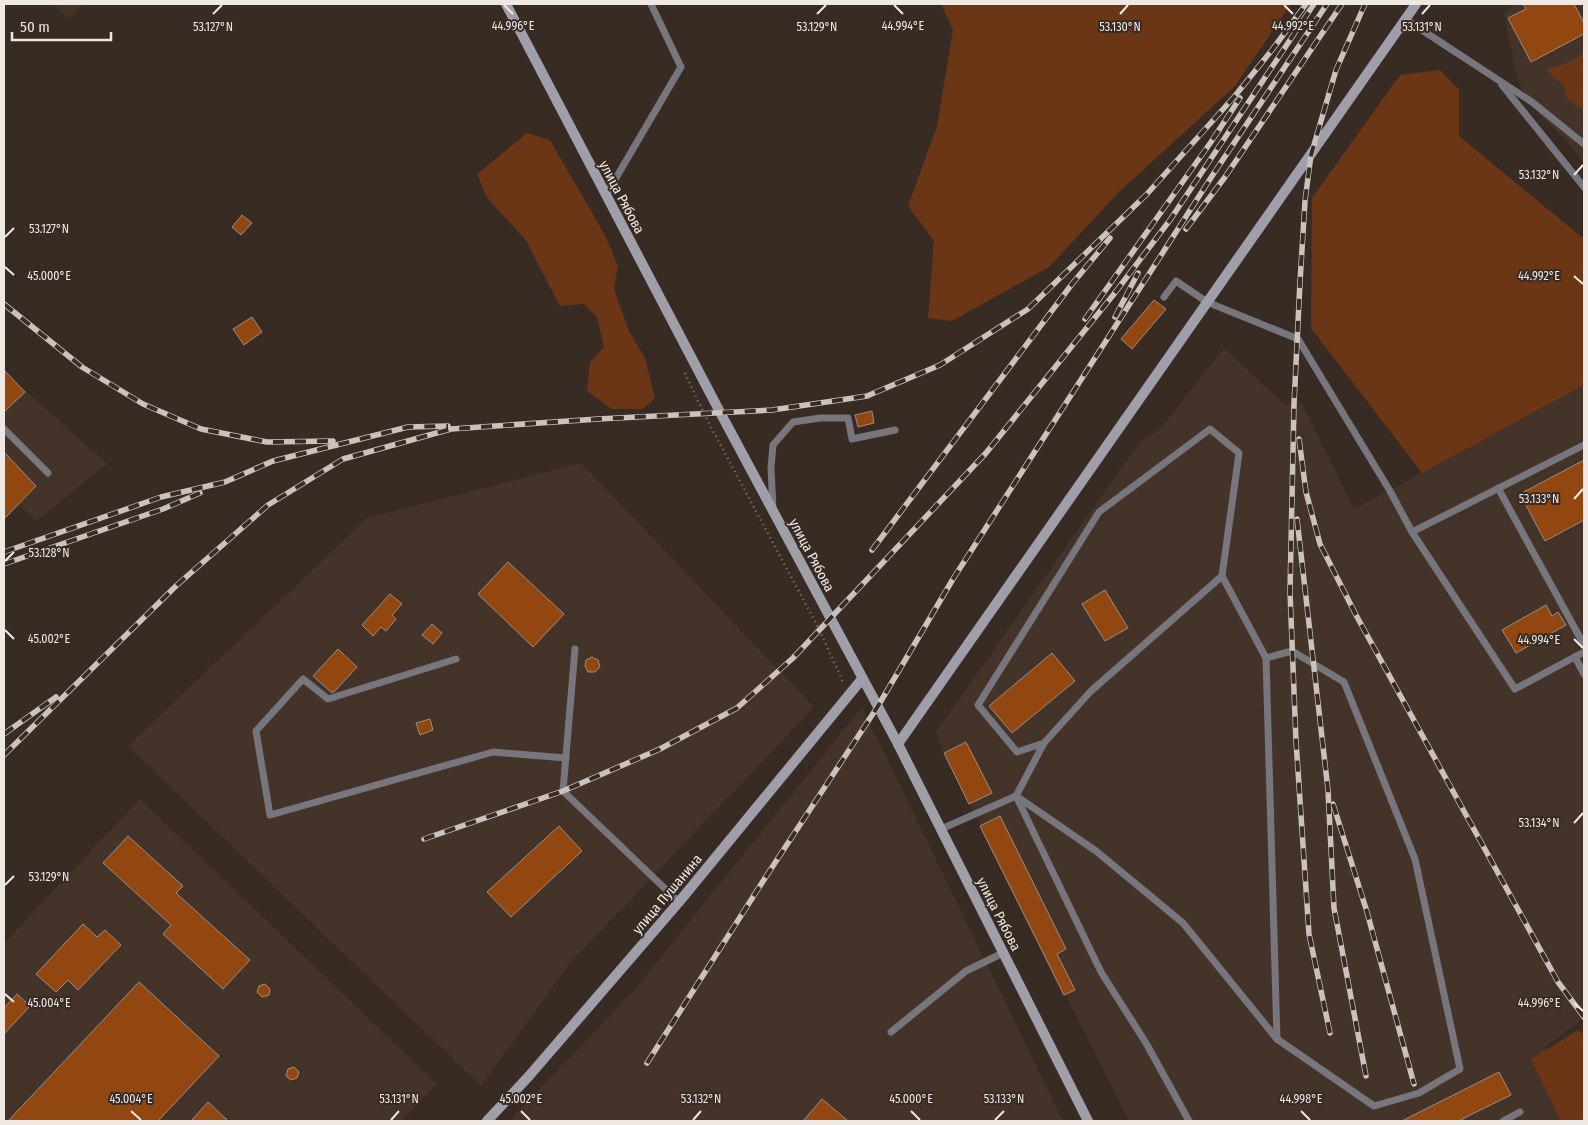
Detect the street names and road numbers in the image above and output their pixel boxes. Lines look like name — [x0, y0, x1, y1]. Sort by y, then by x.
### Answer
street label: улица Рябова — [595, 158, 648, 237]
street label: улица Рябова — [785, 516, 838, 595]
street label: улица Пушанина — [629, 851, 706, 938]
street label: улица Рябова — [973, 875, 1024, 954]

